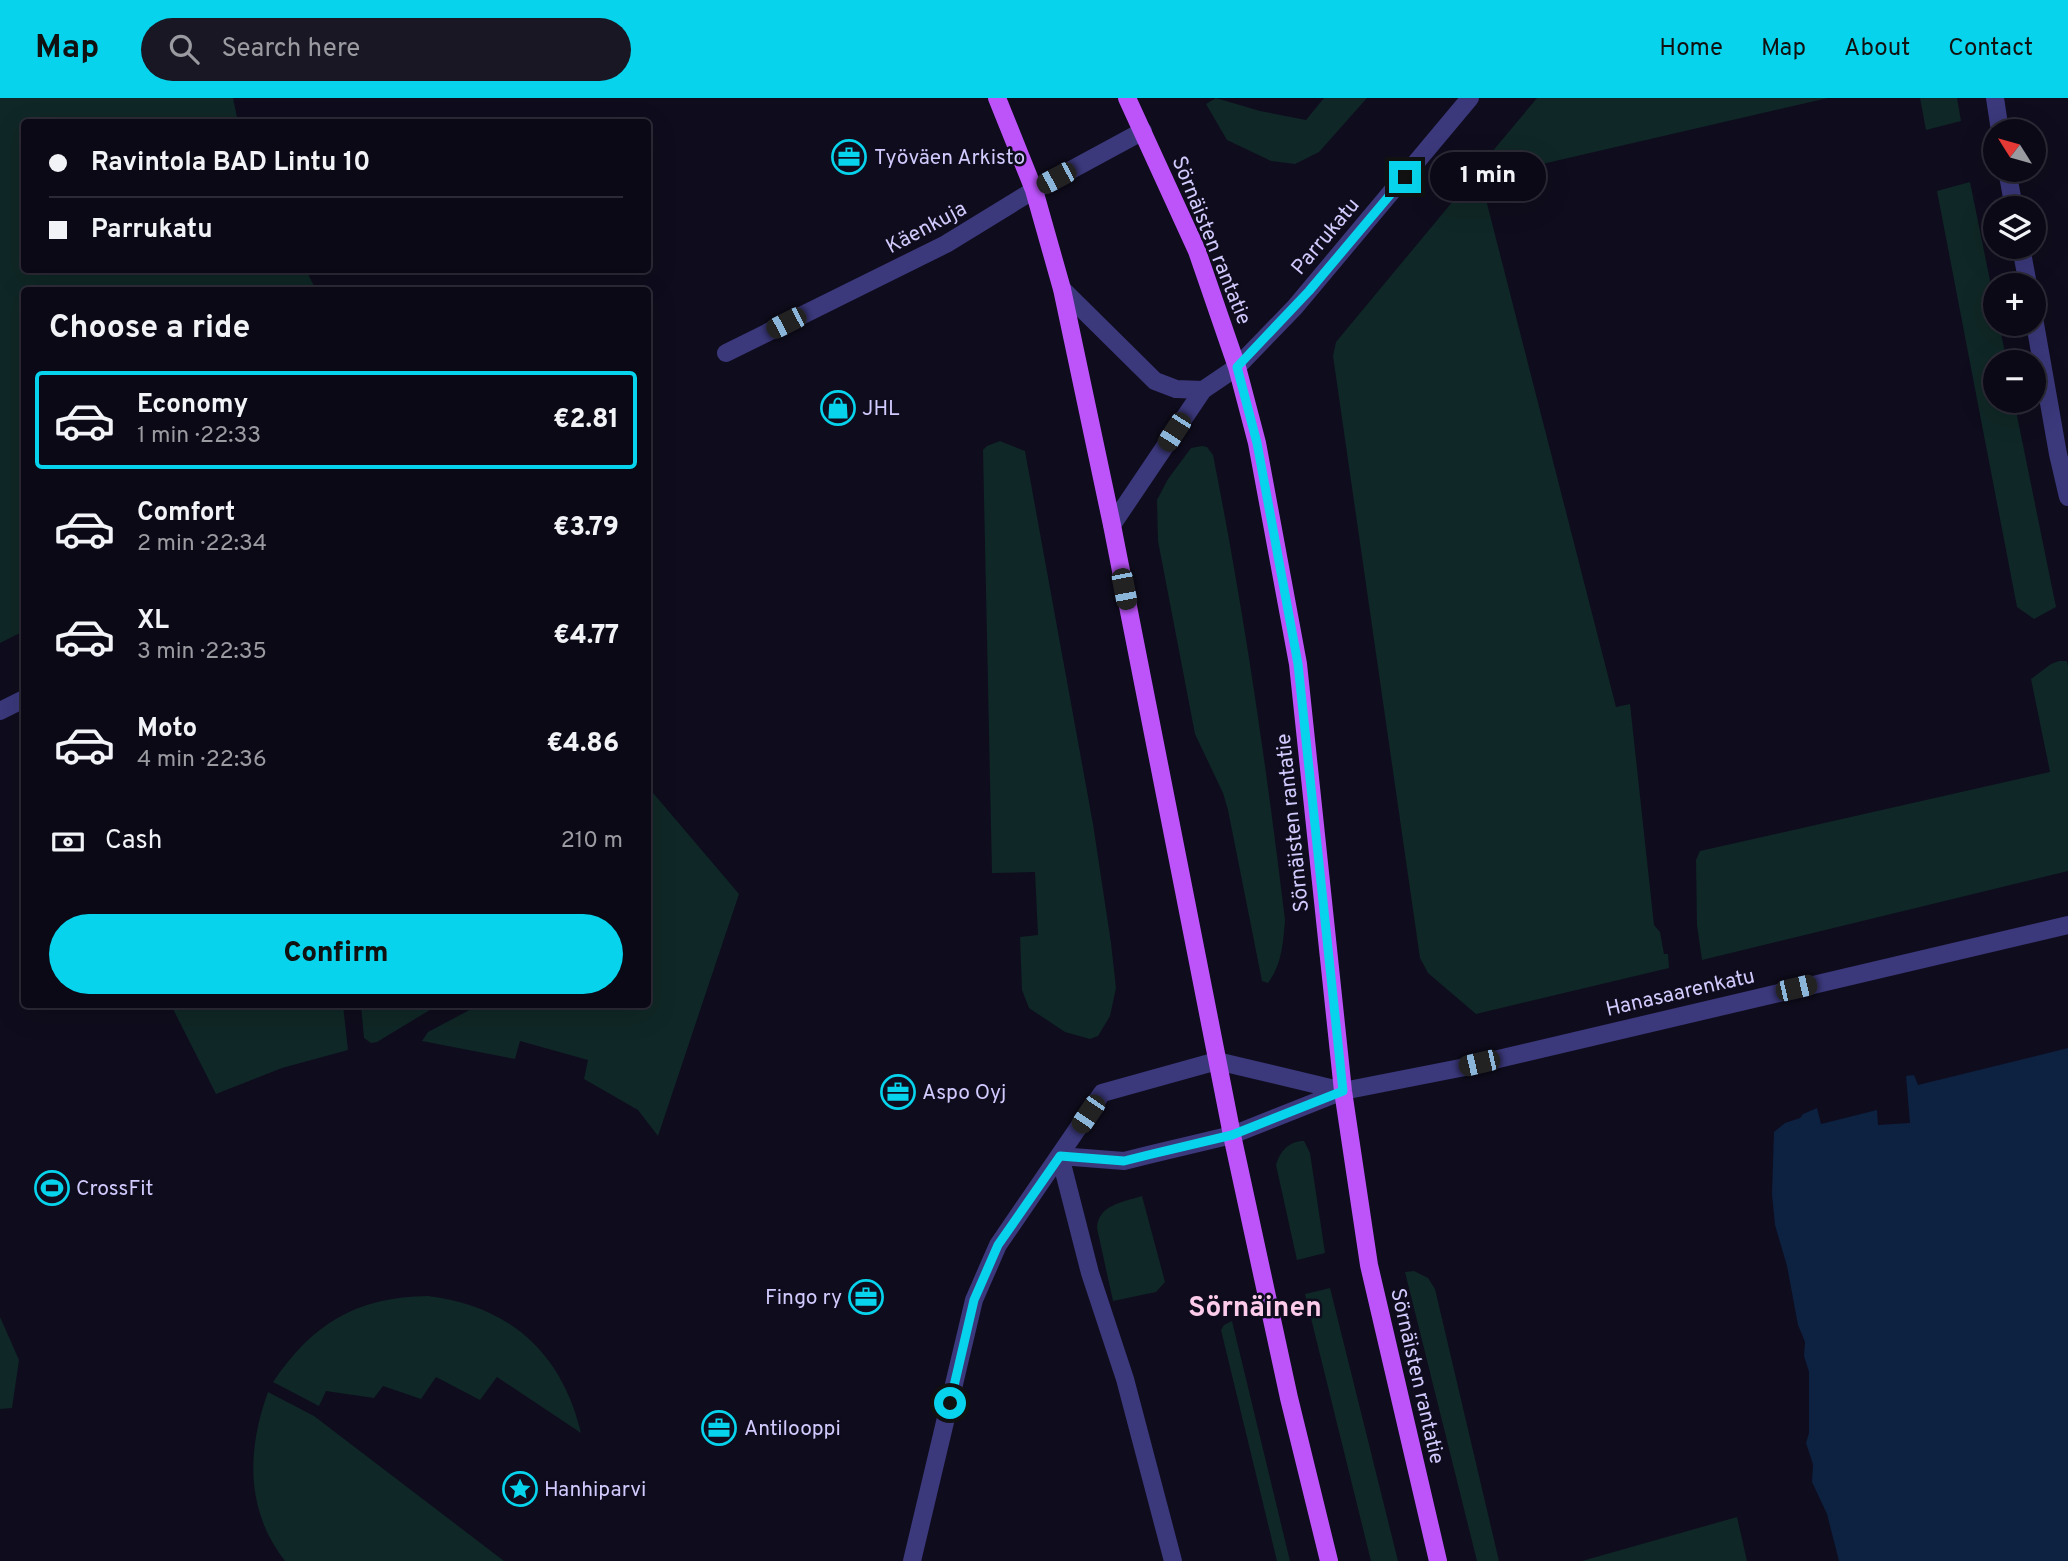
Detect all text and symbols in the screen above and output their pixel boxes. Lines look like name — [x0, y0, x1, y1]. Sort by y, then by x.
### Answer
search box — [141, 18, 631, 81]
text: Map — [35, 28, 99, 70]
icon: search — [165, 30, 203, 68]
text: Search here — [221, 33, 360, 66]
text: Home — [1659, 34, 1723, 64]
text: Map — [1761, 34, 1806, 64]
text: About — [1844, 34, 1910, 64]
text: Contact — [1948, 34, 2033, 64]
north arrow — [1983, 119, 2046, 182]
map controls — [1983, 119, 2046, 413]
office icon: Työväen Arkisto — [830, 138, 868, 176]
place label: Työväen Arkisto — [874, 145, 1025, 172]
text: Ravintola BAD Lintu 10 — [91, 147, 370, 180]
street label: Sörnäisten rantatie — [1164, 152, 1257, 329]
callout: 1 min — [1430, 153, 1545, 202]
car — [1033, 159, 1080, 197]
route end — [1389, 161, 1421, 193]
text: 1 min — [1460, 162, 1516, 191]
street label: Parrukatu — [1286, 193, 1366, 281]
street label: Käenkuja — [882, 196, 972, 261]
button: layers — [1983, 196, 2046, 259]
text: Parrukatu — [91, 214, 213, 247]
button: + — [1983, 273, 2046, 336]
car — [763, 304, 810, 342]
text: Choose a ride — [49, 309, 250, 349]
button: − — [1983, 350, 2046, 413]
icon: car — [53, 389, 116, 452]
text: Economy — [137, 389, 248, 422]
shop icon: JHL — [819, 389, 857, 427]
place label: JHL — [862, 396, 900, 423]
text: €2.81 — [553, 404, 619, 437]
car — [1154, 409, 1195, 455]
text: 1 min · 22:33 — [137, 422, 261, 451]
icon: car — [53, 497, 116, 560]
text: Comfort — [137, 497, 235, 530]
text: €3.79 — [553, 512, 619, 545]
text: 2 min · 22:34 — [137, 530, 267, 559]
car — [1110, 566, 1139, 612]
icon: car — [53, 605, 116, 668]
text: XL — [137, 605, 169, 638]
text: €4.77 — [553, 620, 619, 653]
text: 3 min · 22:35 — [137, 638, 267, 667]
icon: car — [53, 713, 116, 776]
text: Moto — [137, 713, 197, 746]
text: €4.86 — [546, 728, 619, 761]
street label: Sörnäisten rantatie — [1271, 732, 1316, 914]
text: 4 min · 22:36 — [137, 746, 267, 775]
icon: cash — [49, 823, 87, 861]
text: Cash — [105, 825, 162, 858]
text: 210 m — [561, 827, 623, 856]
button: Confirm — [49, 914, 623, 994]
street label: Hanasaarenkatu — [1603, 963, 1757, 1024]
car — [1774, 973, 1819, 1003]
car — [1457, 1048, 1502, 1078]
office icon: Aspo Oyj — [879, 1073, 917, 1111]
place label: Aspo Oyj — [922, 1080, 1006, 1107]
car — [1068, 1091, 1109, 1137]
sports icon: CrossFit — [33, 1169, 71, 1207]
place label: CrossFit — [76, 1176, 154, 1203]
office icon: Fingo ry — [847, 1278, 885, 1316]
place label: Fingo ry — [765, 1285, 842, 1312]
street label: Sörnäisten rantatie — [1383, 1286, 1450, 1467]
district label: Sörnäinen — [1188, 1291, 1322, 1327]
route start — [934, 1387, 966, 1419]
office icon: Antilooppi — [700, 1409, 738, 1447]
place label: Antilooppi — [744, 1416, 841, 1443]
place icon: Hanhiparvi — [501, 1470, 539, 1508]
place label: Hanhiparvi — [544, 1477, 646, 1504]

